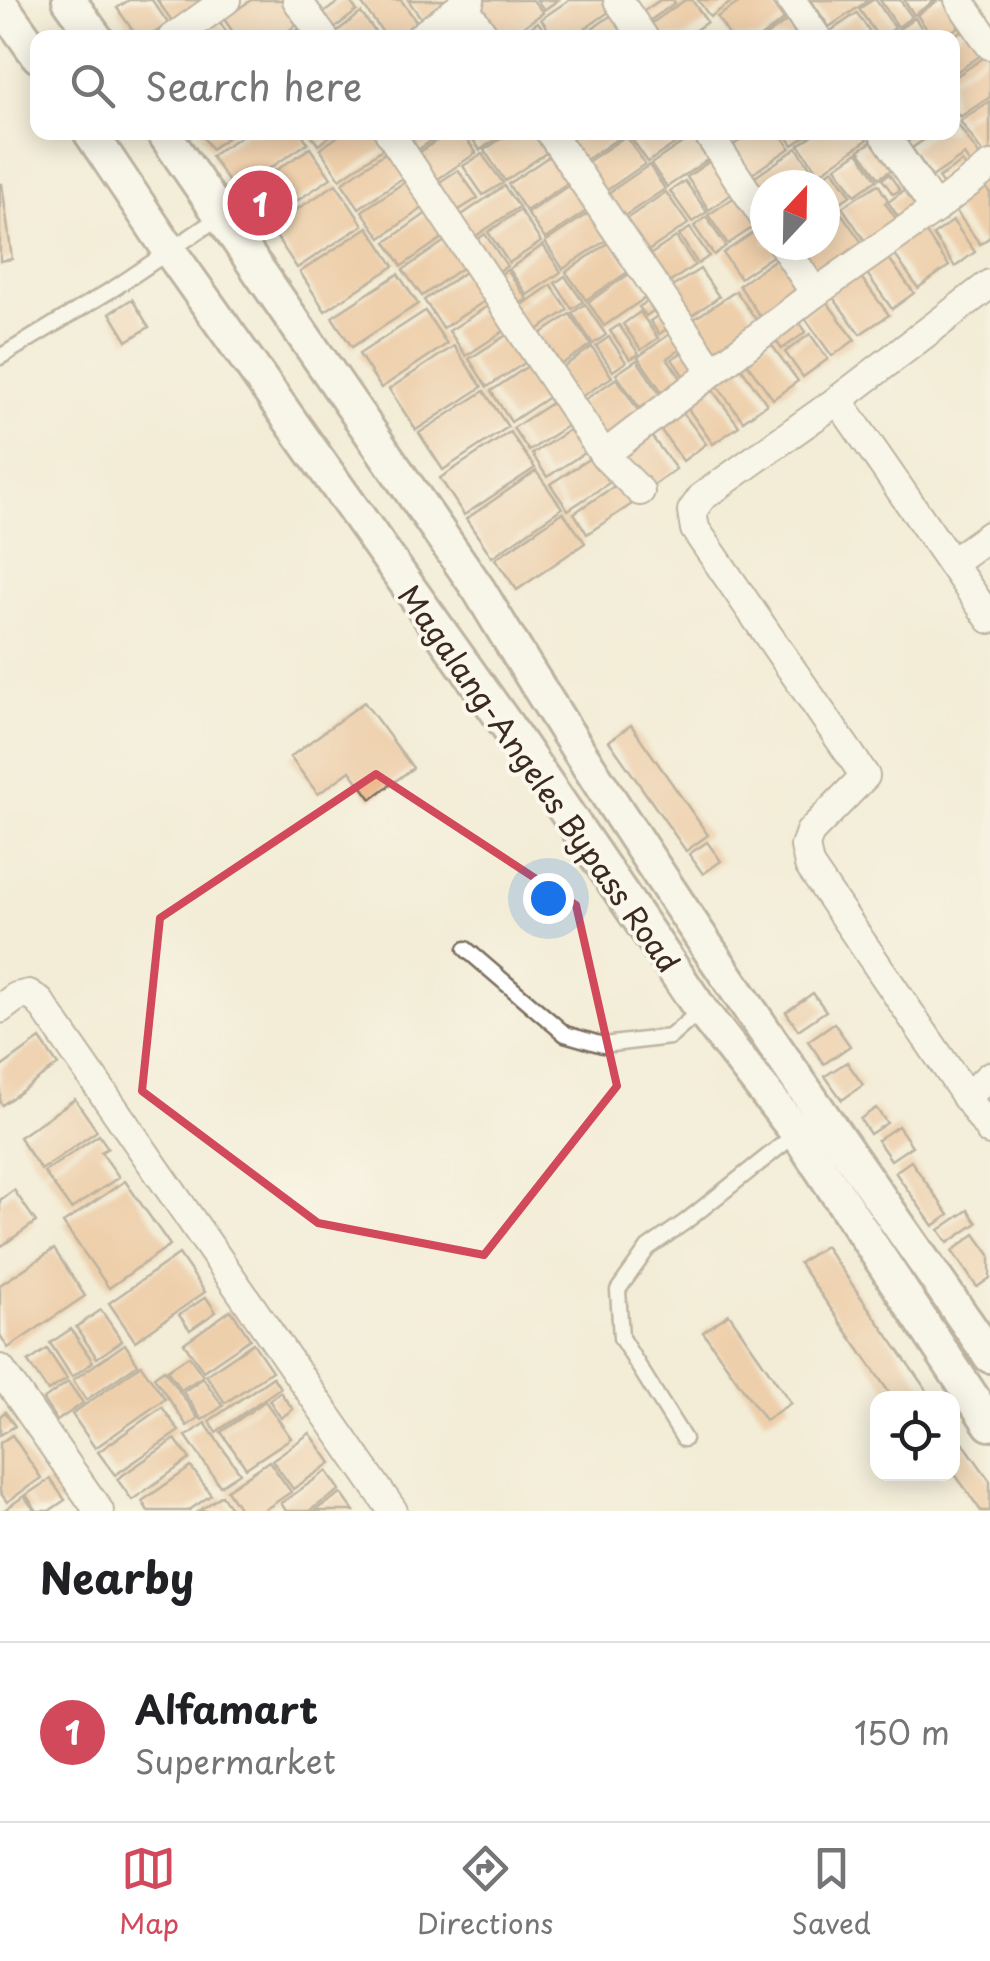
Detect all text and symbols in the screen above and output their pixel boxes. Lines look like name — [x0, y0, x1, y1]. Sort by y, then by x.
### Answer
search box — [30, 30, 960, 140]
text: Search here — [145, 57, 362, 114]
icon: search — [65, 58, 120, 113]
pin: 1 — [228, 166, 292, 240]
north arrow — [750, 170, 840, 260]
street label: Magalang-Angeles Bypass Road — [388, 575, 692, 981]
your location — [523, 873, 574, 924]
map controls — [870, 1391, 960, 1481]
button: locate — [870, 1391, 960, 1481]
text: Nearby — [40, 1545, 194, 1608]
text: Alfamart — [135, 1680, 318, 1737]
text: 1 — [65, 1708, 80, 1756]
text: 150 m — [854, 1708, 950, 1756]
text: Supermarket — [135, 1737, 336, 1785]
tab: Map — [119, 1841, 179, 1944]
tab: Directions — [417, 1841, 553, 1944]
tab: Saved — [791, 1841, 871, 1944]

